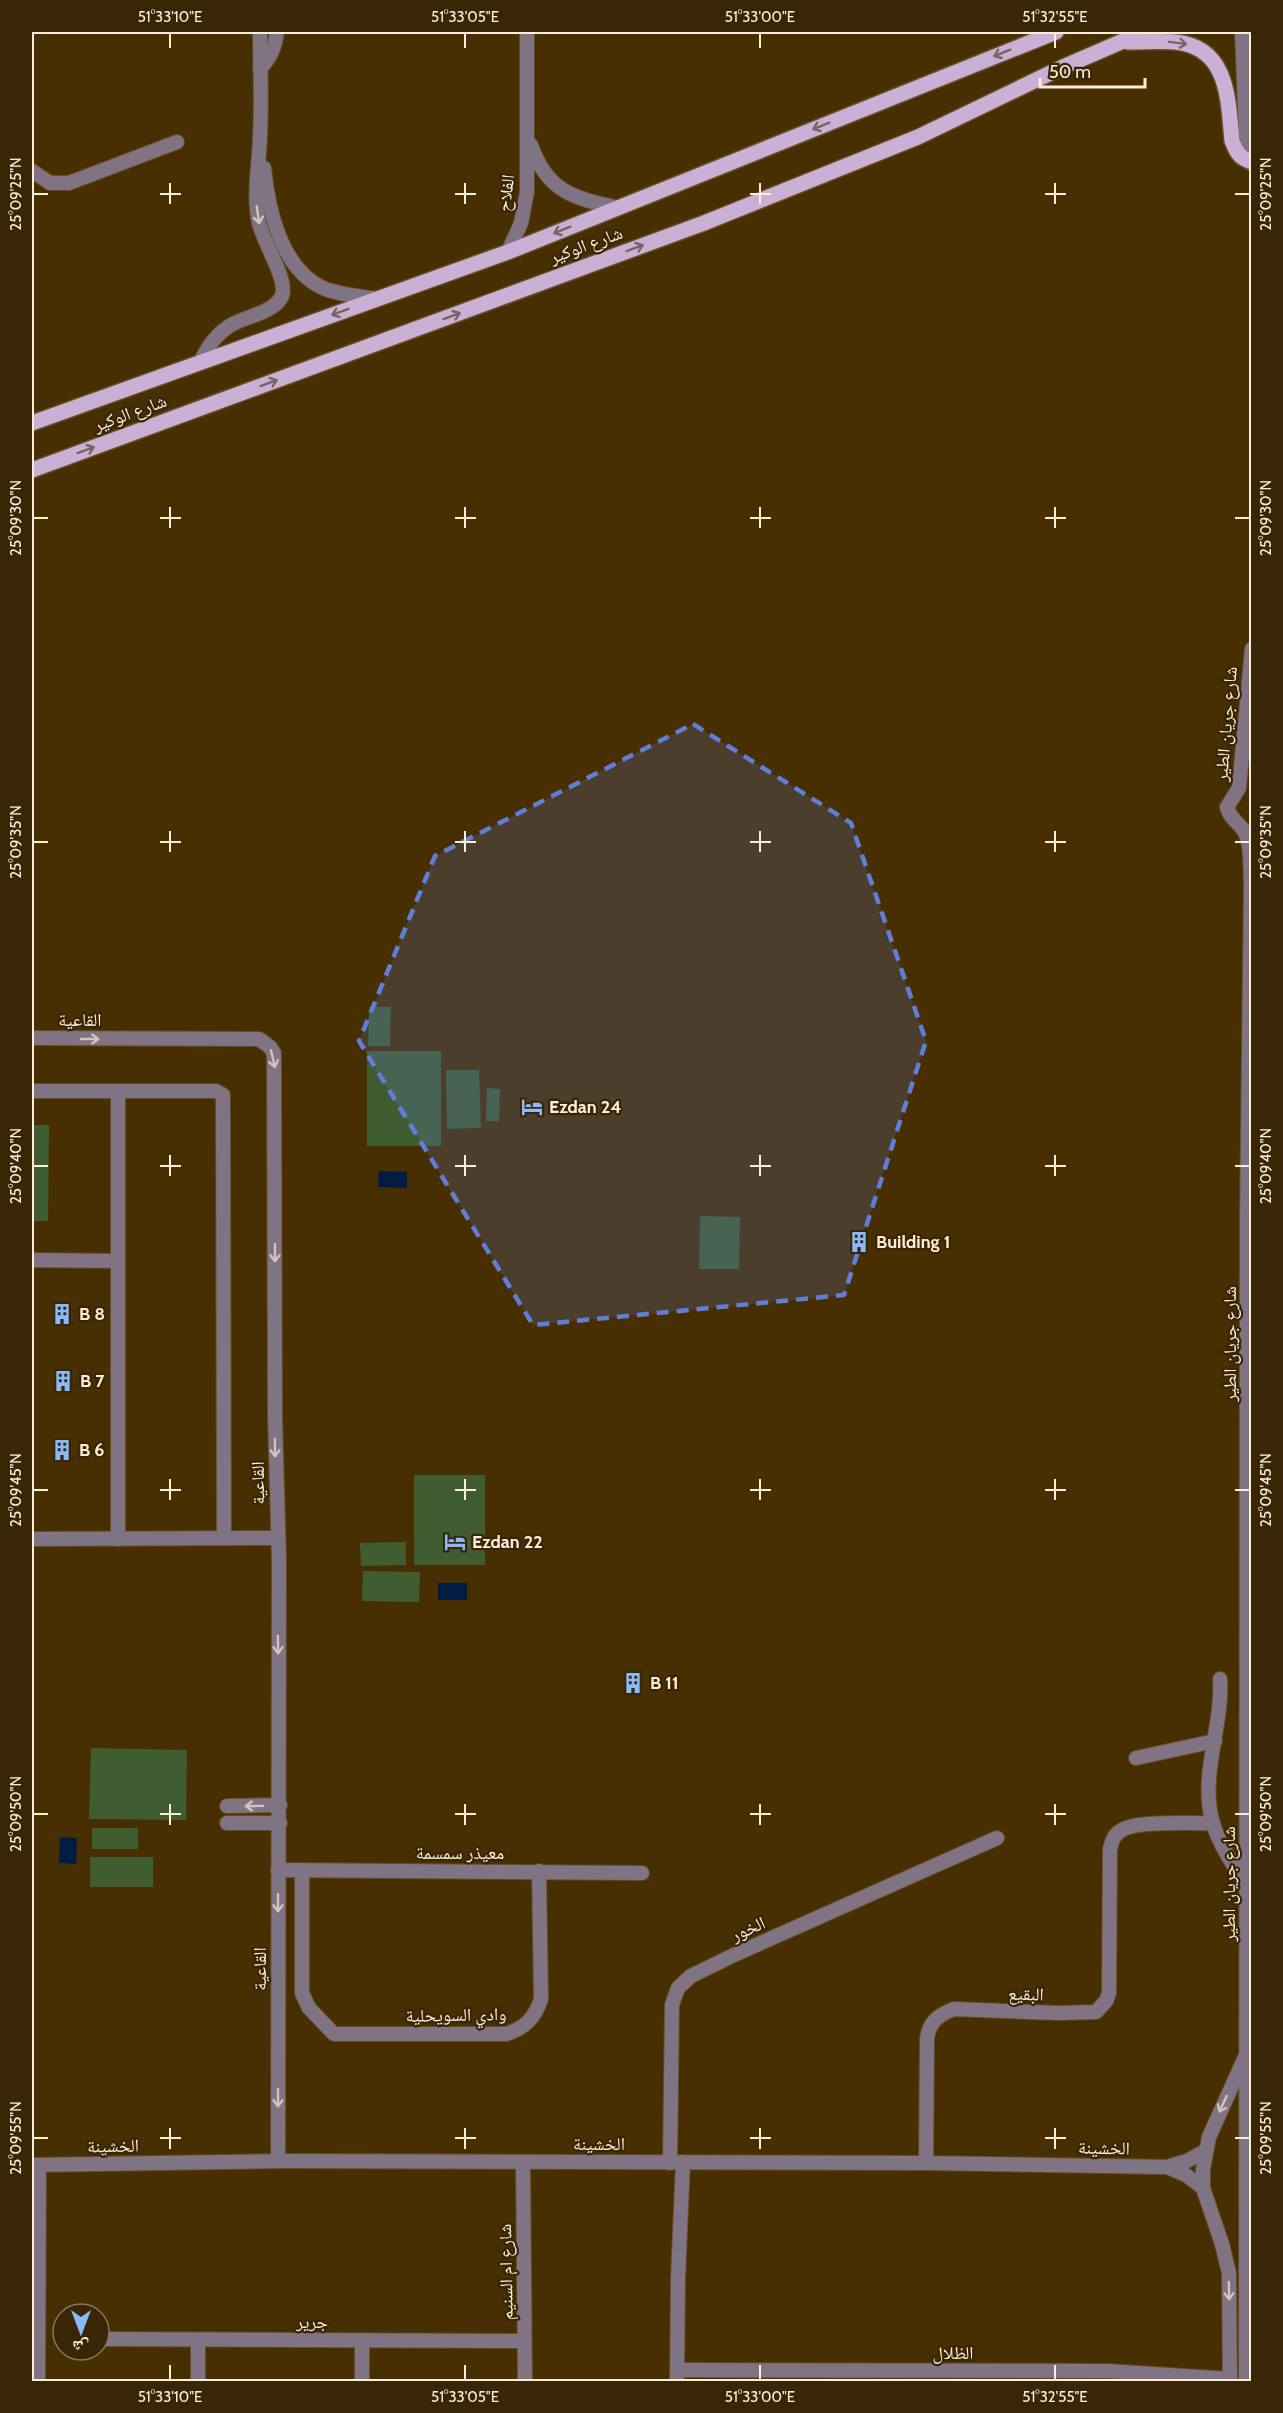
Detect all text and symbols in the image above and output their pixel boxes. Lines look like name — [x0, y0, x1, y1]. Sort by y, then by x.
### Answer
text: 51°33'10"E — [138, 8, 202, 26]
text: 51°33'05"E — [431, 8, 499, 26]
text: 51°33'00"E — [725, 8, 795, 26]
text: 51°32'55"E — [1022, 8, 1088, 26]
one-way arrow — [1167, 38, 1187, 49]
one-way arrow — [993, 48, 1012, 59]
scale bar — [1040, 51, 1145, 89]
text: 50 m — [1049, 61, 1091, 83]
one-way arrow — [812, 121, 831, 132]
text: 25°09'25"N — [7, 157, 25, 231]
text: 25°09'25"N — [1257, 157, 1275, 231]
street label: الفلاح — [493, 173, 520, 213]
one-way arrow — [253, 205, 264, 224]
street label: شارع الوكير — [546, 222, 625, 269]
one-way arrow — [554, 225, 572, 236]
one-way arrow — [626, 242, 644, 253]
one-way arrow — [331, 308, 350, 319]
one-way arrow — [443, 309, 461, 320]
one-way arrow — [260, 377, 278, 388]
street label: شارع الوكير — [90, 390, 169, 437]
one-way arrow — [77, 444, 95, 455]
text: 25°09'30"N — [7, 480, 25, 556]
text: 25°09'30"N — [1257, 480, 1275, 556]
street label: شارع جريان الطير — [1210, 666, 1242, 783]
text: 25°09'35"N — [7, 805, 25, 879]
text: 25°09'35"N — [1257, 805, 1275, 879]
street label: القاعية — [58, 1009, 102, 1031]
one-way arrow — [79, 1033, 99, 1044]
one-way arrow — [268, 1049, 280, 1068]
hotel icon: Ezdan 24 — [520, 1095, 544, 1119]
place label: Ezdan 24 — [549, 1096, 622, 1118]
text: 25°09'40"N — [7, 1128, 25, 1204]
text: 25°09'40"N — [1257, 1128, 1275, 1204]
building icon: Building 1 — [847, 1230, 871, 1254]
place label: Building 1 — [876, 1231, 950, 1253]
one-way arrow — [269, 1243, 281, 1263]
street label: شارع جريان الطير — [1219, 1286, 1241, 1403]
building icon: B 8 — [50, 1302, 74, 1326]
place label: B 8 — [79, 1303, 105, 1325]
building icon: B 7 — [51, 1369, 75, 1393]
place label: B 7 — [80, 1370, 105, 1392]
building icon: B 6 — [50, 1438, 74, 1462]
one-way arrow — [270, 1438, 281, 1458]
place label: B 6 — [79, 1439, 104, 1461]
text: 25°09'45"N — [7, 1453, 25, 1527]
text: 25°09'45"N — [1257, 1453, 1275, 1527]
street label: القاعية — [247, 1461, 269, 1505]
hotel icon: Ezdan 22 — [443, 1530, 467, 1554]
place label: Ezdan 22 — [472, 1531, 543, 1553]
one-way arrow — [273, 1635, 284, 1655]
building icon: B 11 — [621, 1671, 645, 1695]
place label: B 11 — [650, 1672, 679, 1694]
text: 25°09'50"N — [7, 1776, 25, 1852]
text: 25°09'50"N — [1257, 1776, 1275, 1852]
one-way arrow — [244, 1800, 264, 1812]
street label: شارع جريان الطير — [1218, 1826, 1240, 1943]
street label: معيذر سمسمة — [416, 1842, 504, 1864]
one-way arrow — [272, 1893, 284, 1913]
street label: الخور — [726, 1912, 769, 1947]
street label: القاعية — [249, 1947, 271, 1991]
street label: البقيع — [1008, 1982, 1044, 2007]
street label: وادي السويحلية — [405, 2003, 507, 2030]
one-way arrow — [272, 2088, 284, 2108]
one-way arrow — [1217, 2095, 1228, 2113]
text: 25°09'55"N — [7, 2101, 25, 2175]
text: 25°09'55"N — [1257, 2101, 1275, 2175]
street label: الخشينة — [573, 2133, 625, 2155]
street label: الخشينة — [87, 2135, 139, 2157]
street label: الخشينة — [1078, 2137, 1130, 2159]
street label: شارع ام السنيم — [494, 2223, 519, 2321]
one-way arrow — [1223, 2281, 1235, 2301]
north arrow — [51, 2302, 111, 2362]
street label: جرير — [295, 2311, 328, 2333]
text: ش — [72, 2337, 89, 2356]
street label: الظلال — [932, 2342, 974, 2364]
text: 51°33'10"E — [138, 2388, 202, 2406]
text: 51°33'05"E — [431, 2388, 499, 2406]
text: 51°33'00"E — [725, 2388, 795, 2406]
text: 51°32'55"E — [1022, 2388, 1088, 2406]

